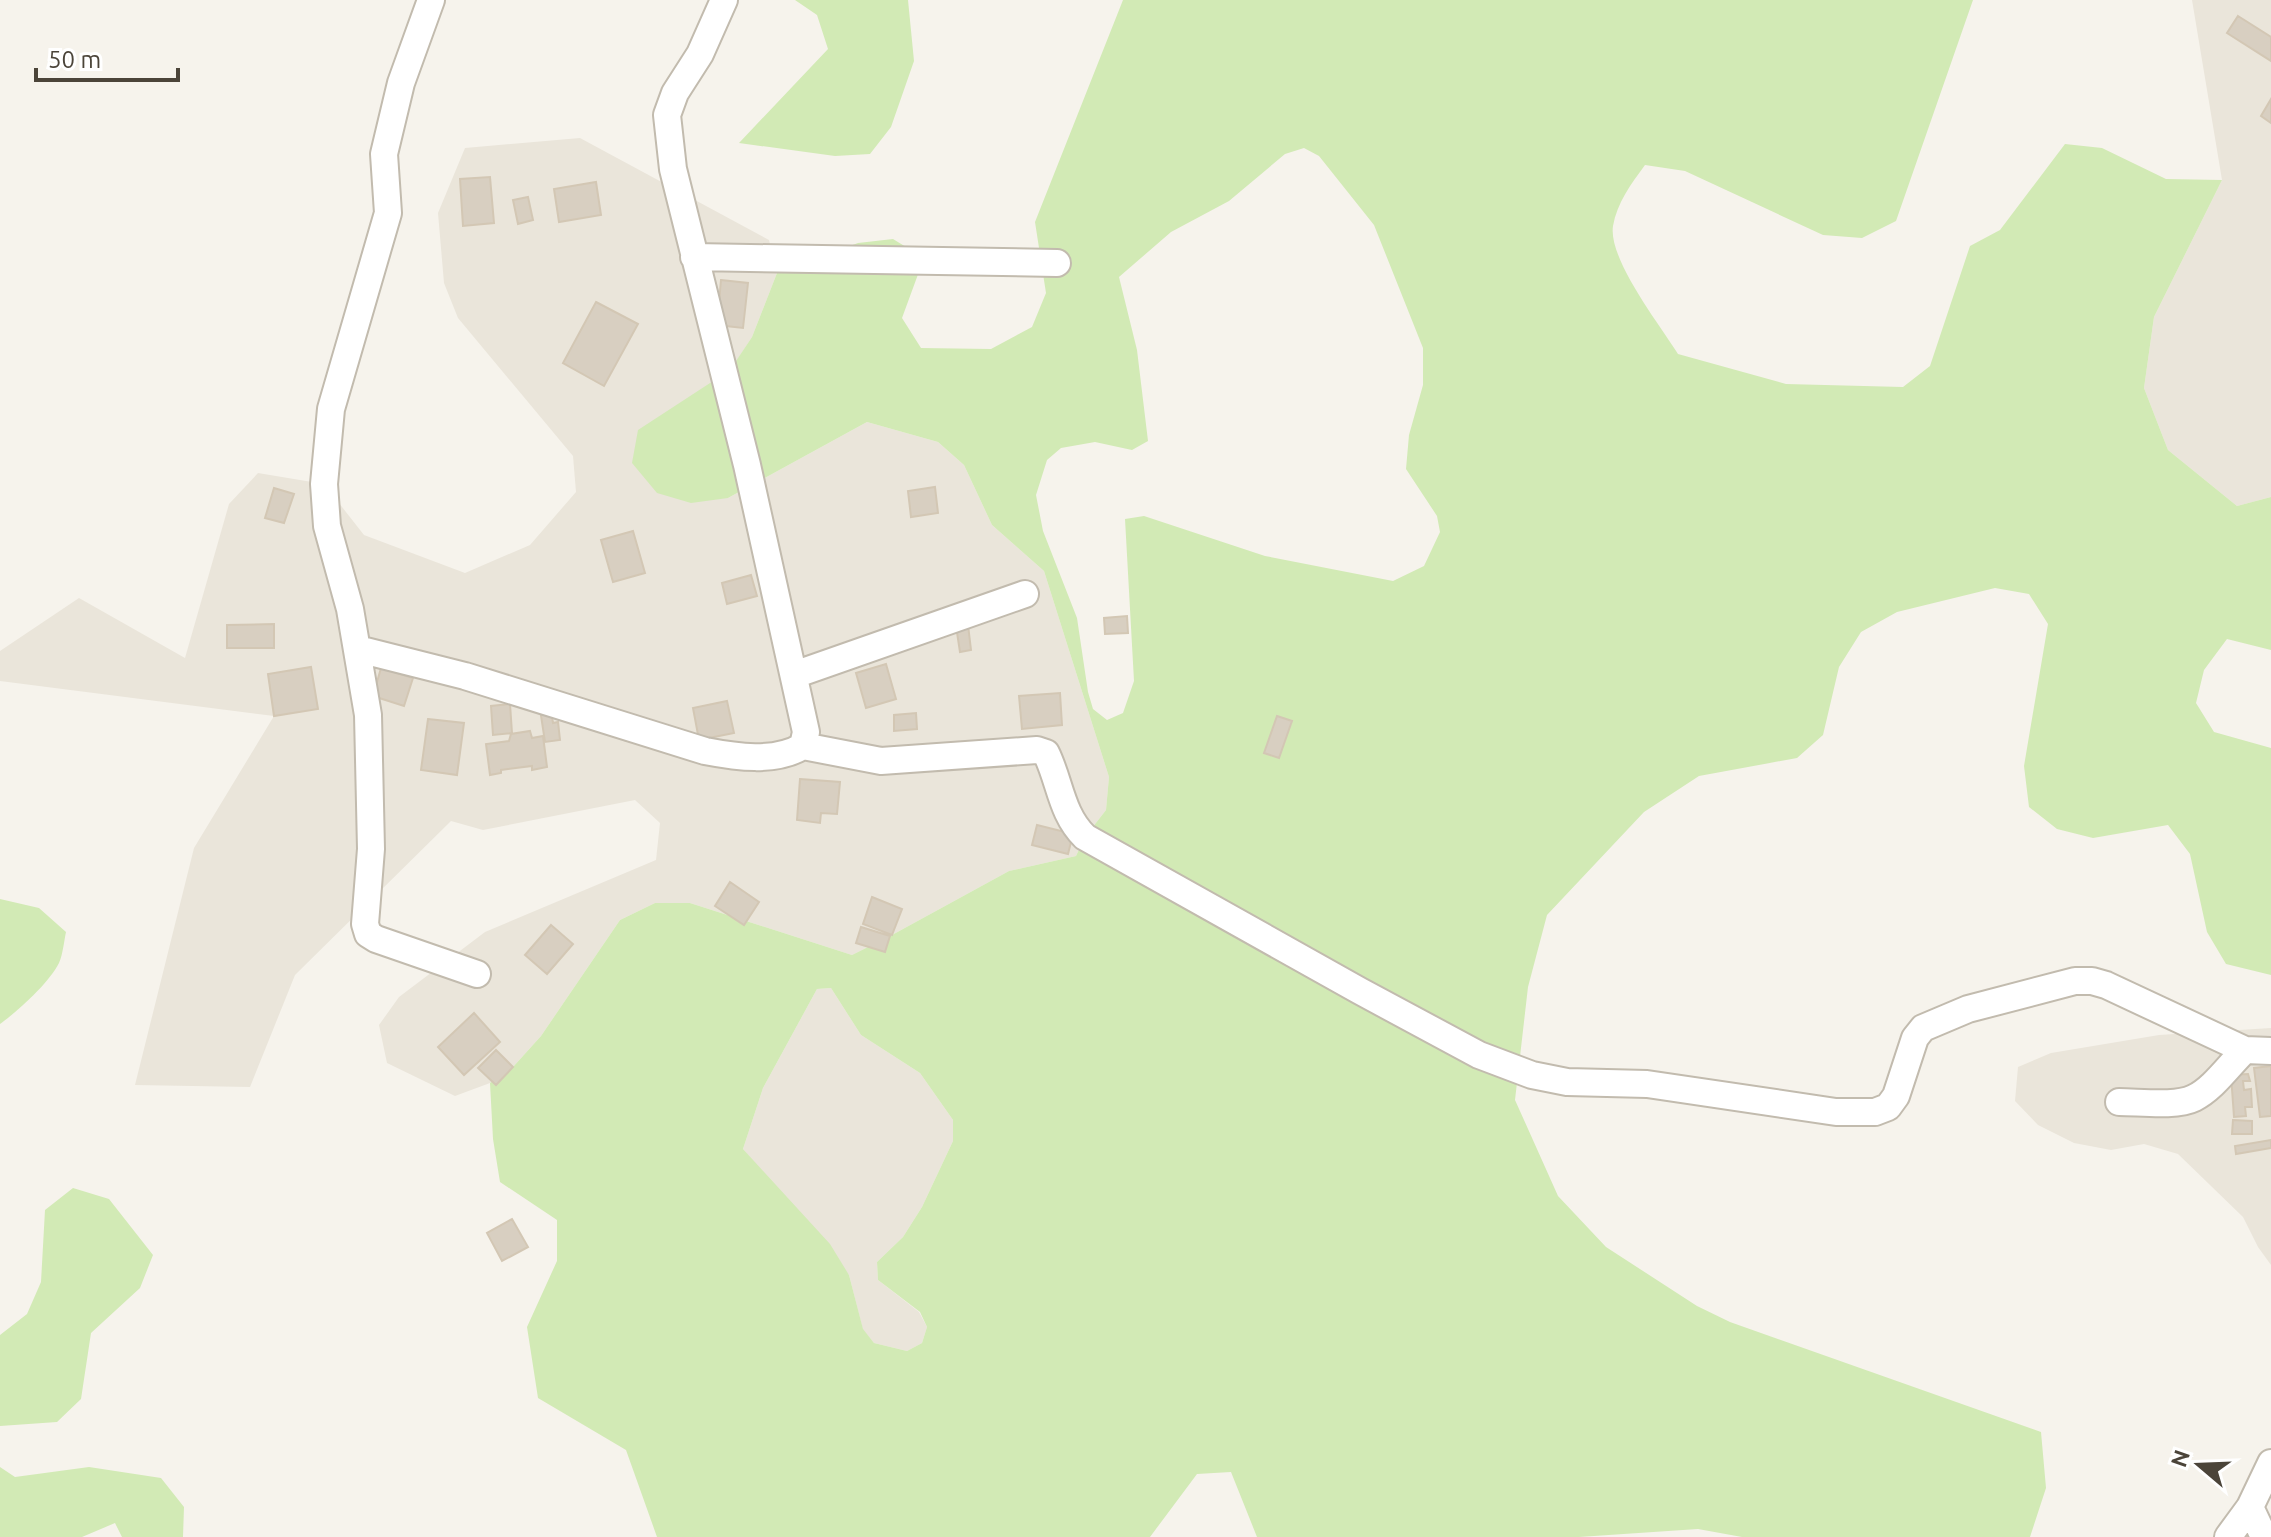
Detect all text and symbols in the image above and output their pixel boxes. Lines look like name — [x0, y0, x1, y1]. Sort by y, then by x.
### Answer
scale bar — [36, 32, 178, 82]
text: 50 m — [48, 46, 101, 73]
north arrow — [2159, 1425, 2239, 1505]
text: N — [2165, 1446, 2194, 1470]

